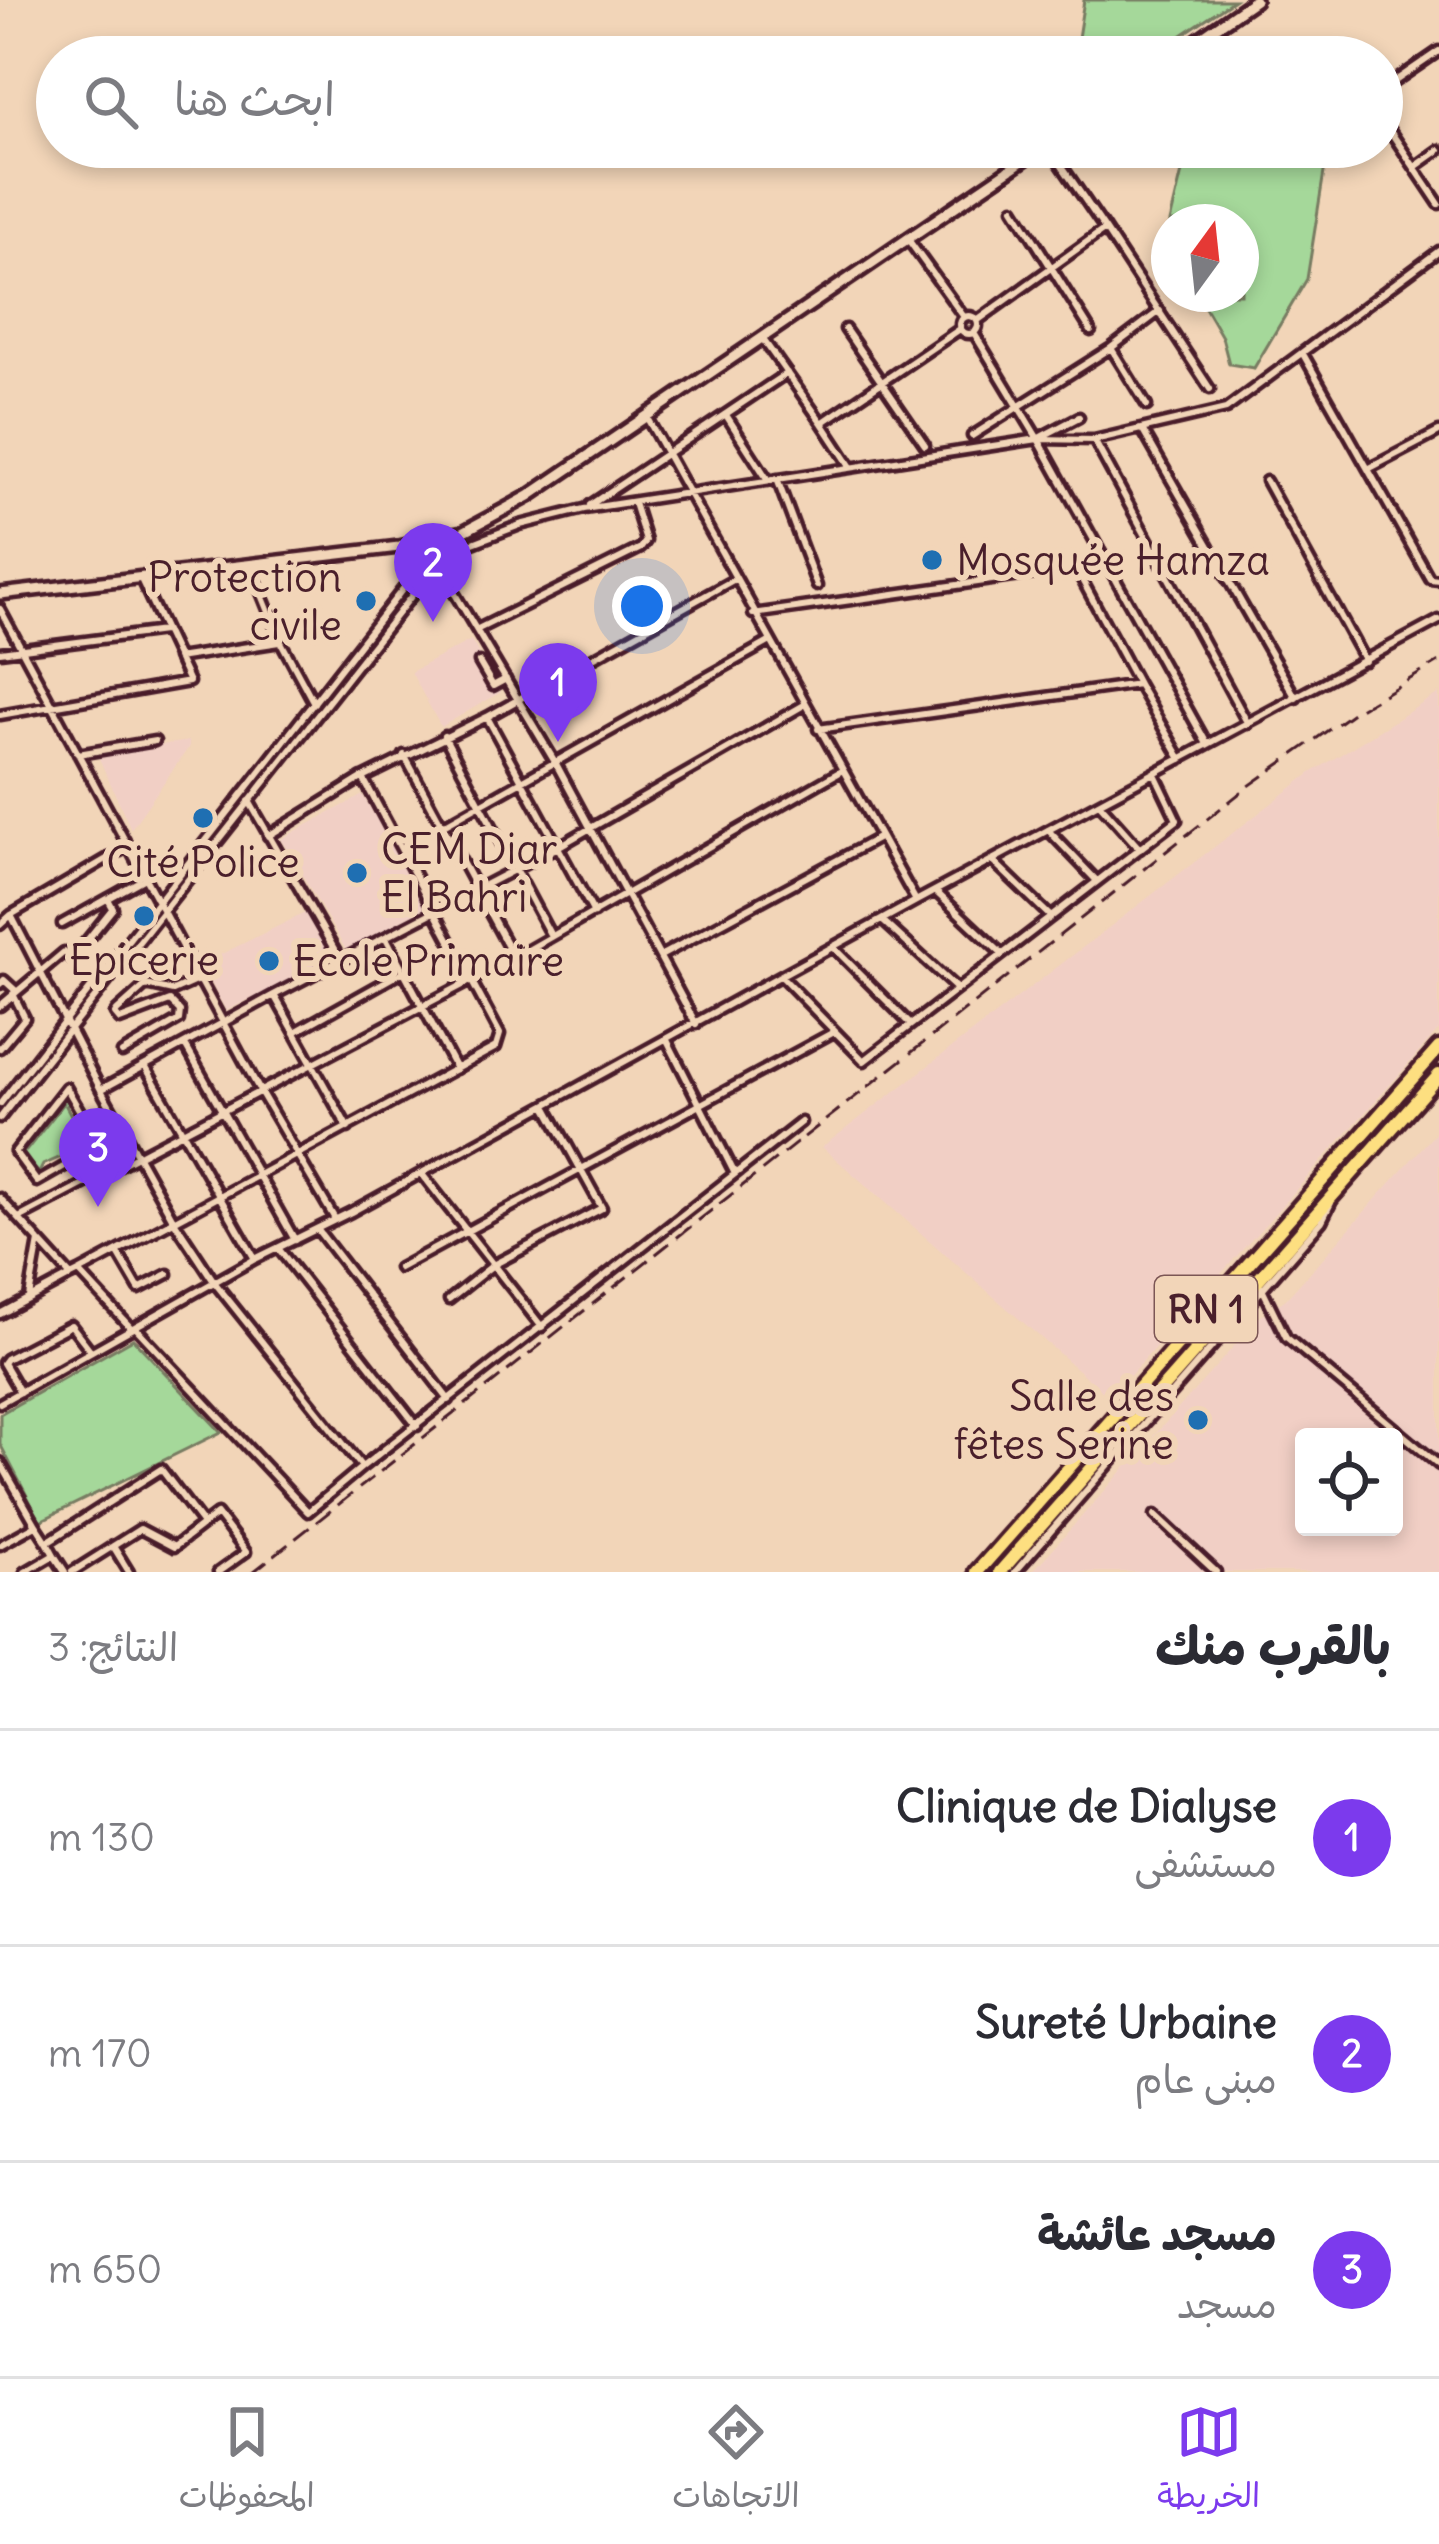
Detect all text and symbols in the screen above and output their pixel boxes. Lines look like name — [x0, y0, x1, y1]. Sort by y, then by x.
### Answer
search box — [36, 36, 1403, 168]
icon: search — [78, 69, 144, 135]
text: ابحث هنا — [174, 71, 335, 127]
north arrow — [1151, 204, 1259, 312]
pin: 2 — [394, 523, 472, 622]
place label: Mosquée Hamza — [956, 534, 1270, 586]
marker: Mosquée Hamza — [919, 547, 945, 573]
place label: Protection civile — [147, 551, 342, 651]
your location — [612, 576, 672, 636]
marker: Protection civile — [353, 588, 379, 614]
pin: 1 — [519, 643, 597, 742]
marker: Cité Police — [190, 805, 216, 831]
place label: CEM Diar El Bahri — [381, 823, 557, 923]
place label: Cité Police — [106, 836, 300, 888]
marker: CEM Diar El Bahri — [344, 860, 370, 886]
marker: Epicerie — [131, 903, 157, 929]
place label: Epicerie — [69, 934, 219, 986]
place label: Ecole Primaire — [293, 935, 564, 987]
marker: Ecole Primaire — [256, 948, 282, 974]
pin: 3 — [59, 1108, 137, 1207]
road number: RN 1 — [1155, 1276, 1257, 1342]
place label: Salle des fêtes Serine — [954, 1370, 1174, 1470]
marker: Salle des fêtes Serine — [1185, 1407, 1211, 1433]
map controls — [1295, 1428, 1403, 1536]
button: locate — [1295, 1428, 1403, 1536]
text: بالقرب منك — [1155, 1614, 1391, 1678]
text: النتائج: 3 — [48, 1623, 178, 1672]
text: Clinique de Dialyse — [896, 1778, 1277, 1834]
text: 130 m — [48, 1813, 155, 1862]
text: 1 — [1344, 1813, 1360, 1862]
text: مستشفى — [1134, 1839, 1277, 1888]
text: Sureté Urbaine — [975, 1994, 1277, 2050]
text: 170 m — [48, 2029, 152, 2078]
text: 2 — [1341, 2029, 1363, 2078]
text: مبنى عام — [1134, 2055, 1277, 2104]
text: مسجد عائشة — [1037, 2206, 1277, 2262]
text: 650 m — [48, 2245, 162, 2294]
text: 3 — [1341, 2245, 1363, 2294]
text: مسجد — [1177, 2280, 1277, 2329]
tab: المحفوظات — [179, 2399, 315, 2525]
tab: الاتجاهات — [672, 2399, 800, 2525]
tab: الخريطة — [1157, 2399, 1260, 2525]

